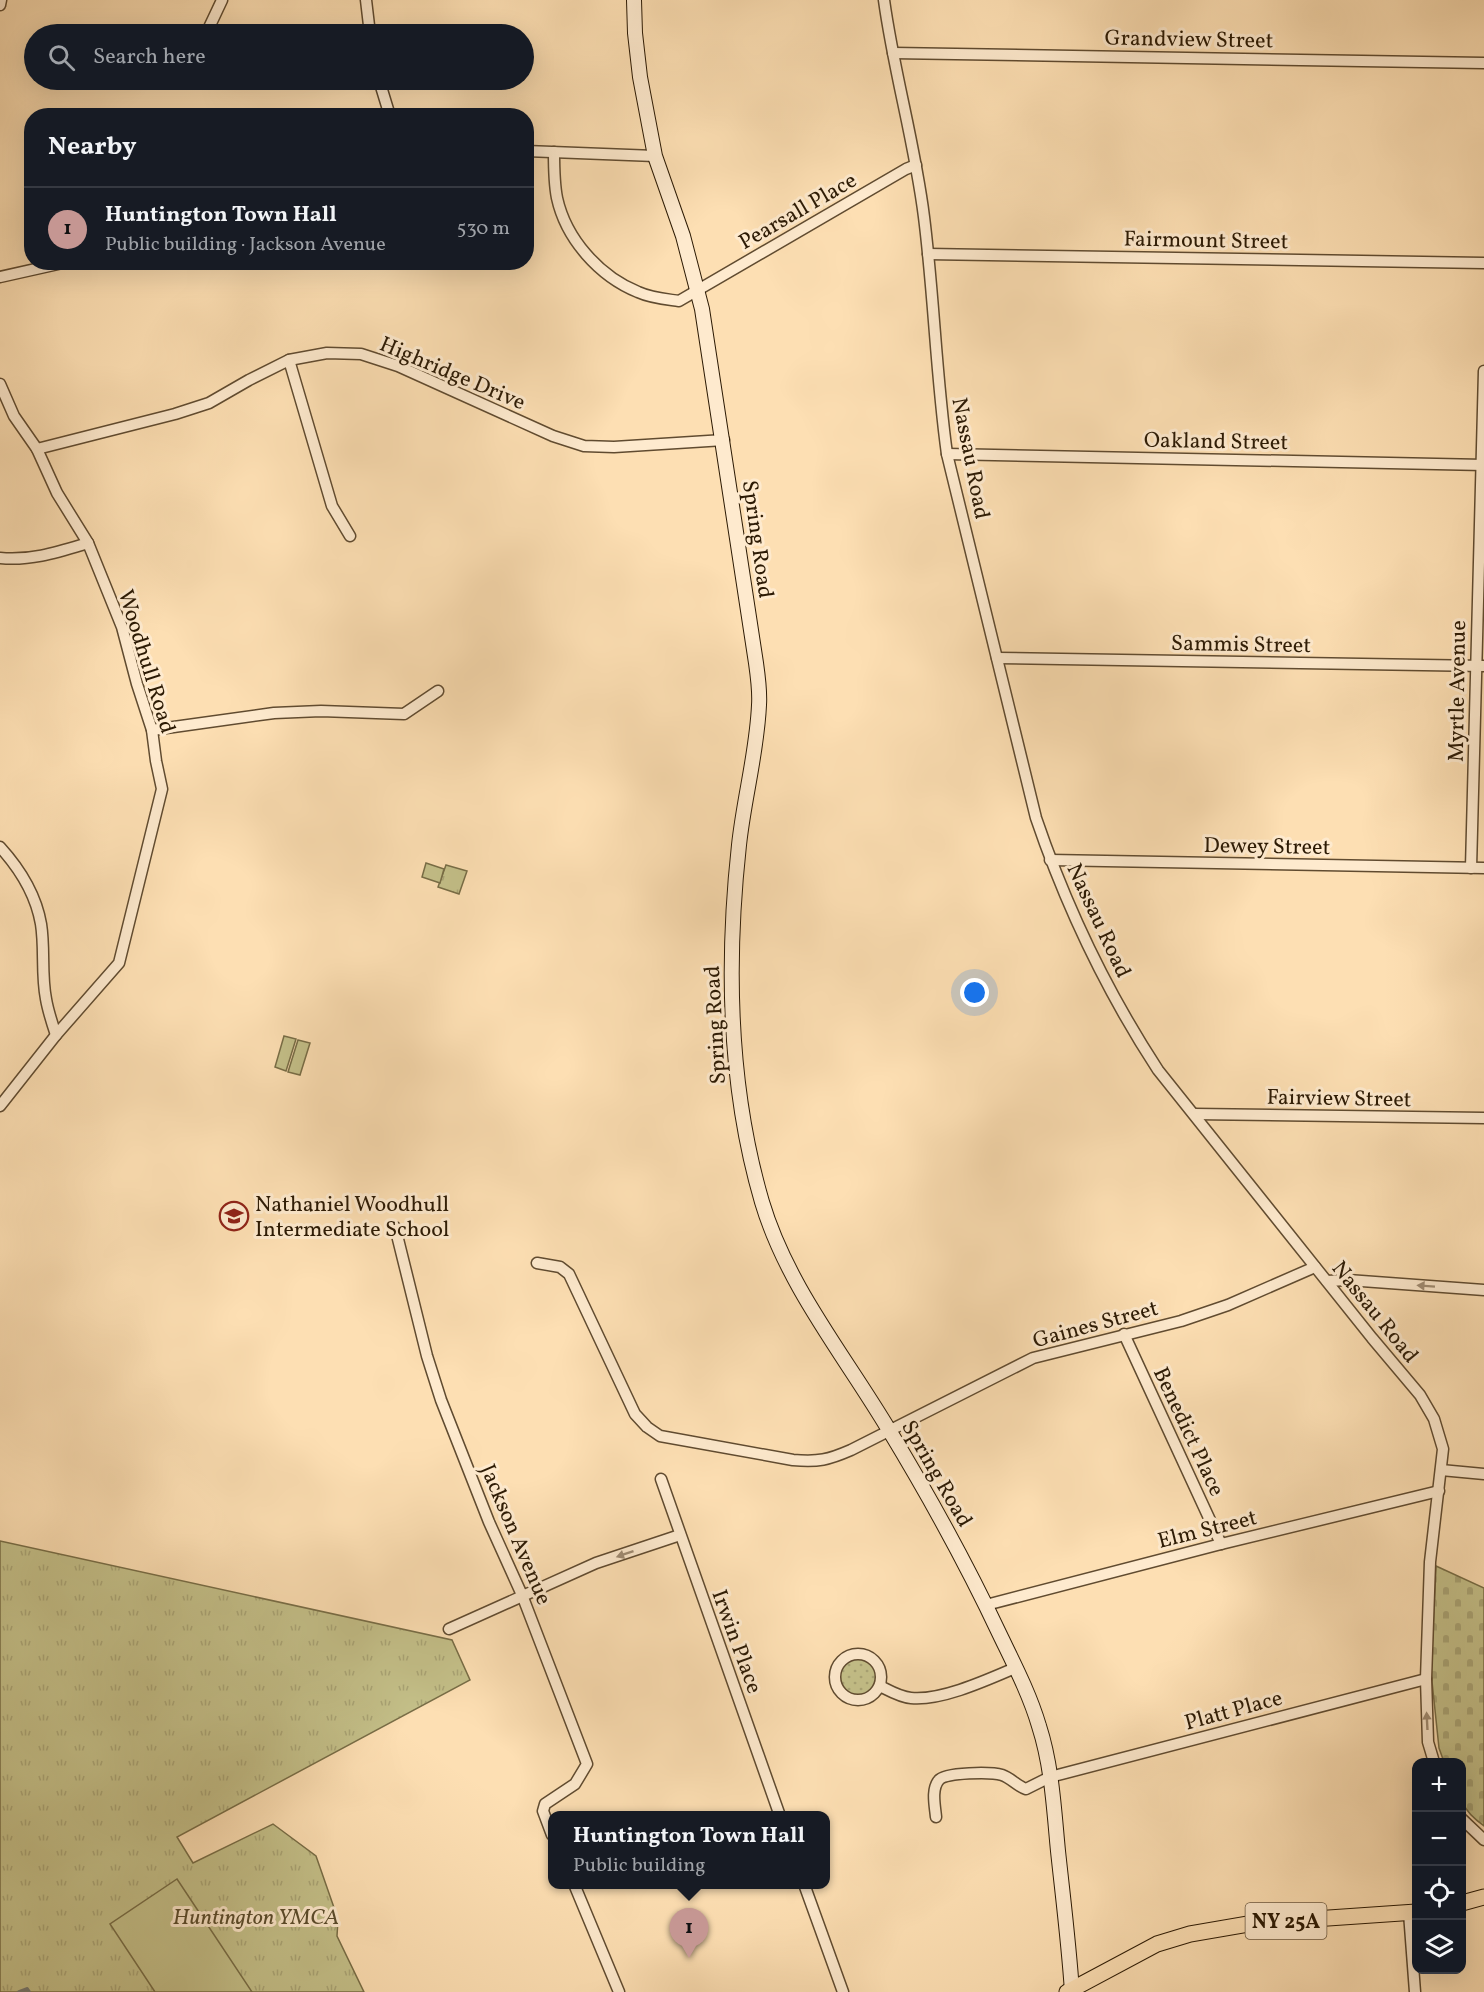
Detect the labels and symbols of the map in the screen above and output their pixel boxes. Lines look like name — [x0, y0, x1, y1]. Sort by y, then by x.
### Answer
street label: Grandview Street — [1104, 24, 1274, 57]
street label: Pearsall Place — [734, 166, 863, 258]
street label: Fairmount Street — [1123, 225, 1289, 258]
street label: Highridge Drive — [374, 330, 530, 419]
street label: Nassau Road — [943, 395, 997, 522]
street label: Oakland Street — [1144, 426, 1289, 459]
street label: Spring Road — [733, 478, 780, 600]
street label: Woodhull Road — [109, 586, 182, 737]
street label: Myrtle Avenue — [1442, 620, 1475, 762]
street label: Sammis Street — [1171, 629, 1312, 662]
street label: Dewey Street — [1203, 831, 1331, 864]
street label: Nassau Road — [1058, 859, 1138, 984]
street label: Spring Road — [698, 965, 735, 1085]
your location — [960, 978, 989, 1007]
street label: Fairview Street — [1266, 1083, 1412, 1116]
place label: Nathaniel Woodhull Intermediate School — [255, 1190, 449, 1246]
school or university icon: Nathaniel Woodhull Intermediate School — [218, 1200, 250, 1232]
street label: Nassau Road — [1323, 1255, 1425, 1370]
one-way arrow — [1416, 1281, 1435, 1290]
street label: Gaines Street — [1029, 1294, 1162, 1357]
street label: Benedict Place — [1144, 1362, 1231, 1502]
street label: Spring Road — [893, 1415, 979, 1534]
street label: Jackson Avenue — [471, 1460, 558, 1610]
street label: Elm Street — [1155, 1503, 1261, 1558]
one-way arrow — [615, 1549, 633, 1559]
street label: Irwin Place — [702, 1585, 769, 1698]
street label: Platt Place — [1181, 1683, 1286, 1739]
one-way arrow — [1423, 1712, 1432, 1731]
park label: Huntington YMCA — [173, 1903, 339, 1934]
road number: NY 25A — [1246, 1903, 1326, 1939]
pin: 1 — [670, 1908, 708, 1958]

